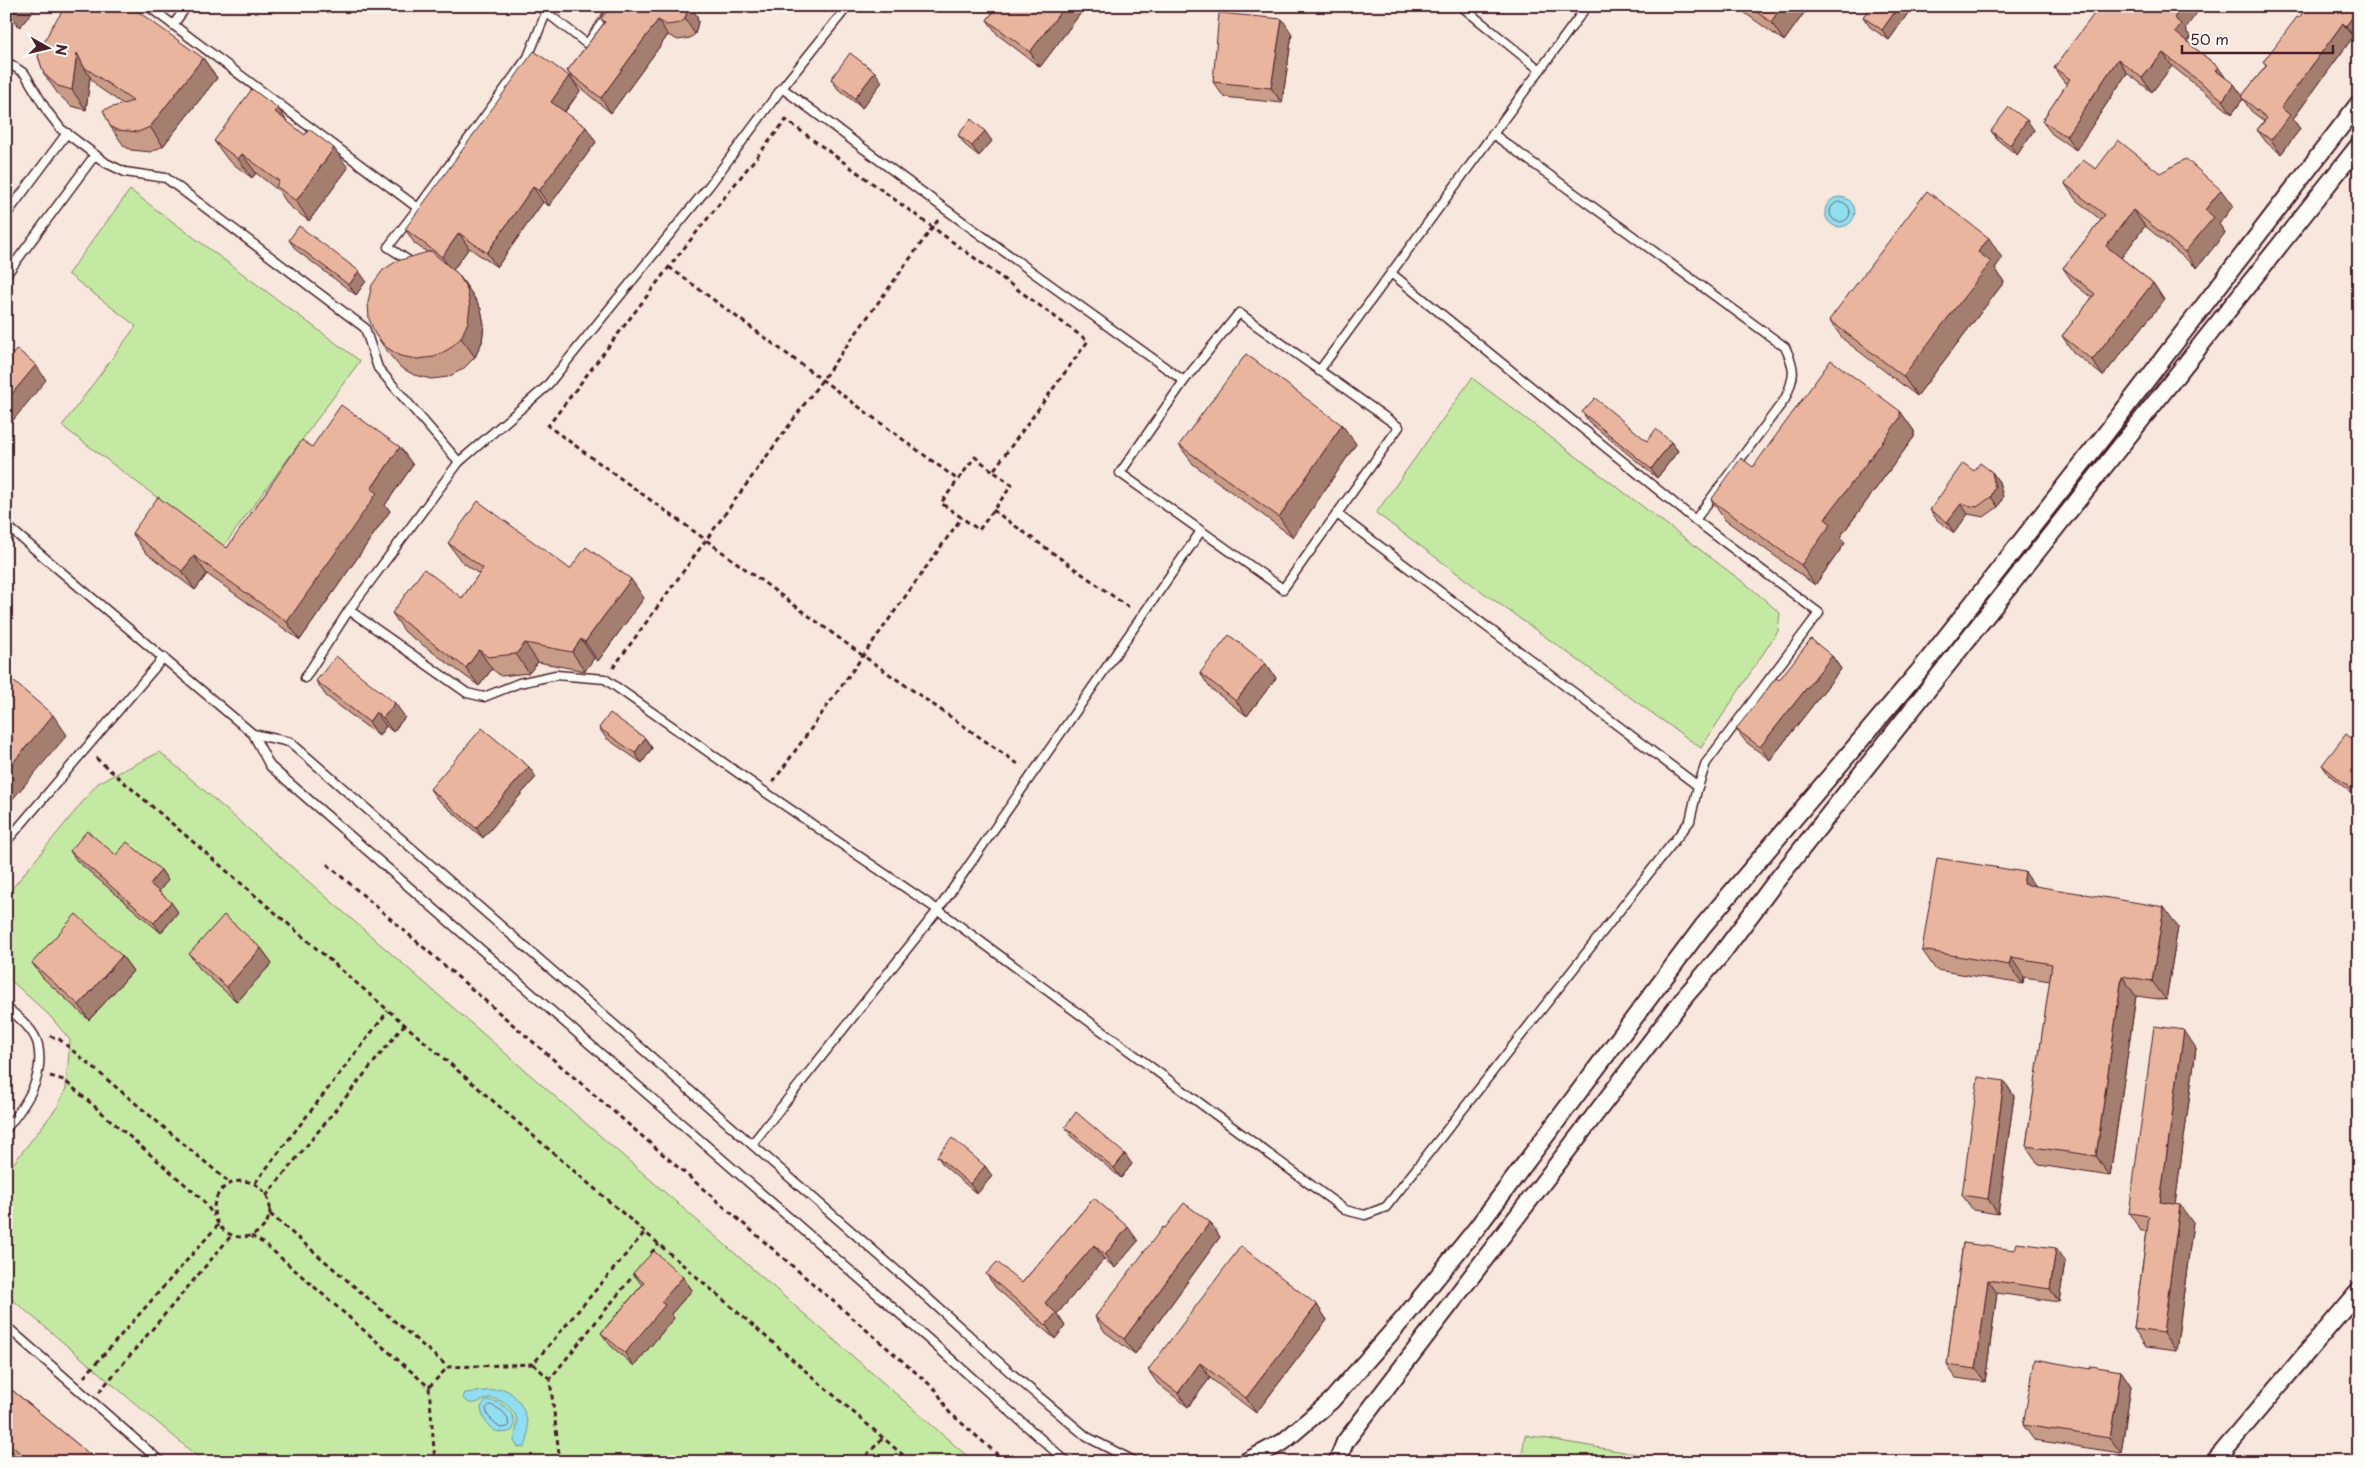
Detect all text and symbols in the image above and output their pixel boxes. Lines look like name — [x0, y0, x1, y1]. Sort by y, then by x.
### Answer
north arrow — [22, 22, 72, 72]
scale bar — [2182, 22, 2334, 54]
text: 50 m — [2190, 27, 2229, 50]
text: N — [50, 43, 73, 57]

